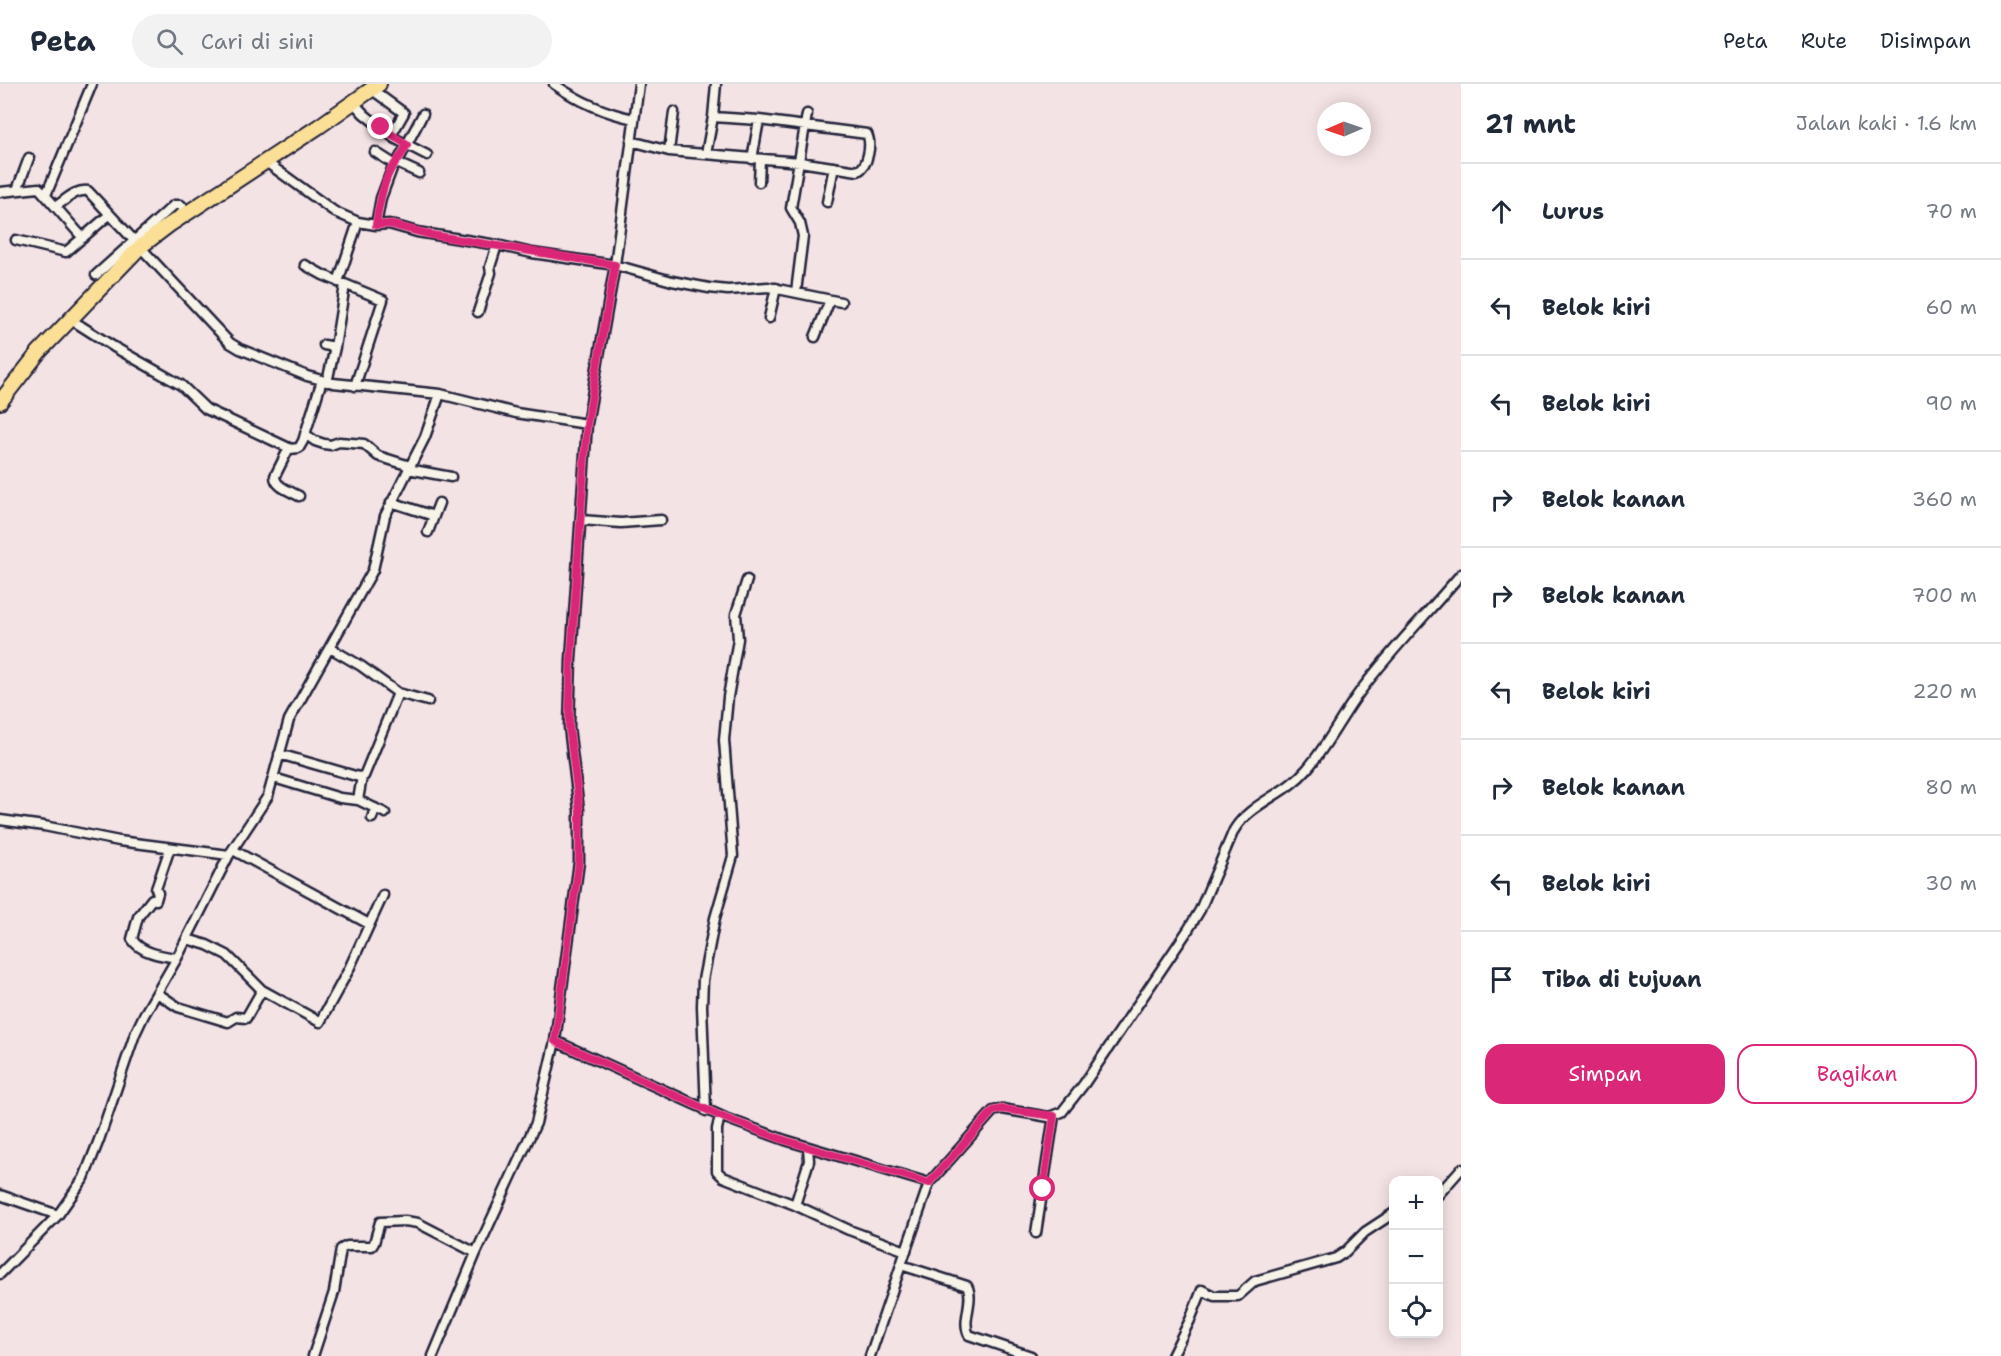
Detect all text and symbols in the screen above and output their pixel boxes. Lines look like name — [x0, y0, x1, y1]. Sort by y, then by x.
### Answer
search box — [132, 14, 552, 68]
text: Peta — [30, 22, 96, 60]
icon: search — [153, 25, 186, 58]
text: Cari di sini — [201, 27, 314, 56]
text: Peta — [1723, 27, 1768, 55]
text: Rute — [1801, 27, 1847, 55]
text: Disimpan — [1880, 27, 1971, 55]
north arrow — [1317, 102, 1371, 156]
text: 21 mnt — [1485, 106, 1576, 141]
text: Jalan kaki · 1.6 km — [1796, 110, 1977, 136]
route end — [367, 113, 393, 139]
icon: ahead — [1485, 195, 1518, 228]
text: Lurus — [1542, 197, 1604, 226]
text: 70 m — [1925, 198, 1977, 224]
icon: left — [1485, 291, 1518, 324]
text: Belok kiri — [1542, 293, 1651, 322]
text: 60 m — [1925, 294, 1977, 320]
icon: left — [1485, 387, 1518, 420]
text: Belok kiri — [1542, 389, 1651, 418]
text: 90 m — [1925, 390, 1977, 416]
icon: right — [1485, 483, 1518, 516]
text: Belok kanan — [1542, 485, 1685, 514]
text: 360 m — [1912, 486, 1977, 512]
icon: right — [1485, 579, 1518, 612]
text: Belok kanan — [1542, 581, 1685, 610]
text: 700 m — [1912, 582, 1977, 608]
icon: left — [1485, 675, 1518, 708]
text: Belok kiri — [1542, 677, 1651, 706]
text: 220 m — [1913, 678, 1977, 704]
icon: right — [1485, 771, 1518, 804]
text: Belok kanan — [1542, 773, 1685, 802]
text: 80 m — [1925, 774, 1977, 800]
icon: left — [1485, 867, 1518, 900]
text: Belok kiri — [1542, 869, 1651, 898]
text: 30 m — [1925, 870, 1977, 896]
icon: arrive — [1485, 963, 1518, 996]
text: Tiba di tujuan — [1542, 965, 1702, 994]
button: Simpan — [1485, 1044, 1725, 1104]
button: Bagikan — [1737, 1044, 1977, 1104]
route start — [1029, 1175, 1055, 1201]
map controls — [1389, 1176, 1443, 1338]
button: + — [1389, 1176, 1443, 1230]
button: − — [1389, 1230, 1443, 1284]
button: locate — [1389, 1284, 1443, 1338]

